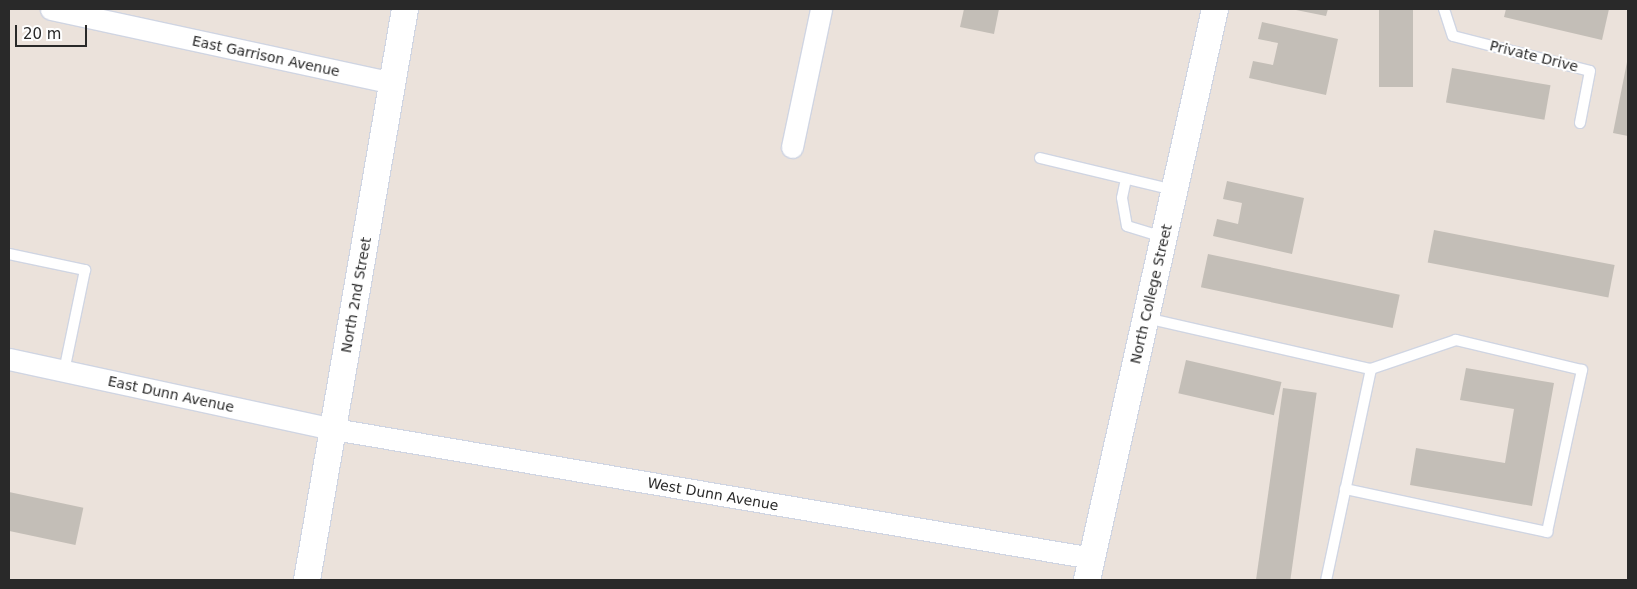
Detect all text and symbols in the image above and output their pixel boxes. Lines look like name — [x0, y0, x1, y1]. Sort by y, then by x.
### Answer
scale bar — [18, 15, 90, 47]
text: 20 m — [23, 25, 61, 43]
street label: East Garrison Avenue — [191, 32, 341, 80]
street label: Private Drive — [1488, 37, 1580, 75]
street label: North College Street — [1127, 223, 1175, 365]
street label: North 2nd Street — [338, 236, 374, 354]
street label: East Dunn Avenue — [106, 372, 236, 416]
street label: West Dunn Avenue — [646, 474, 780, 514]

